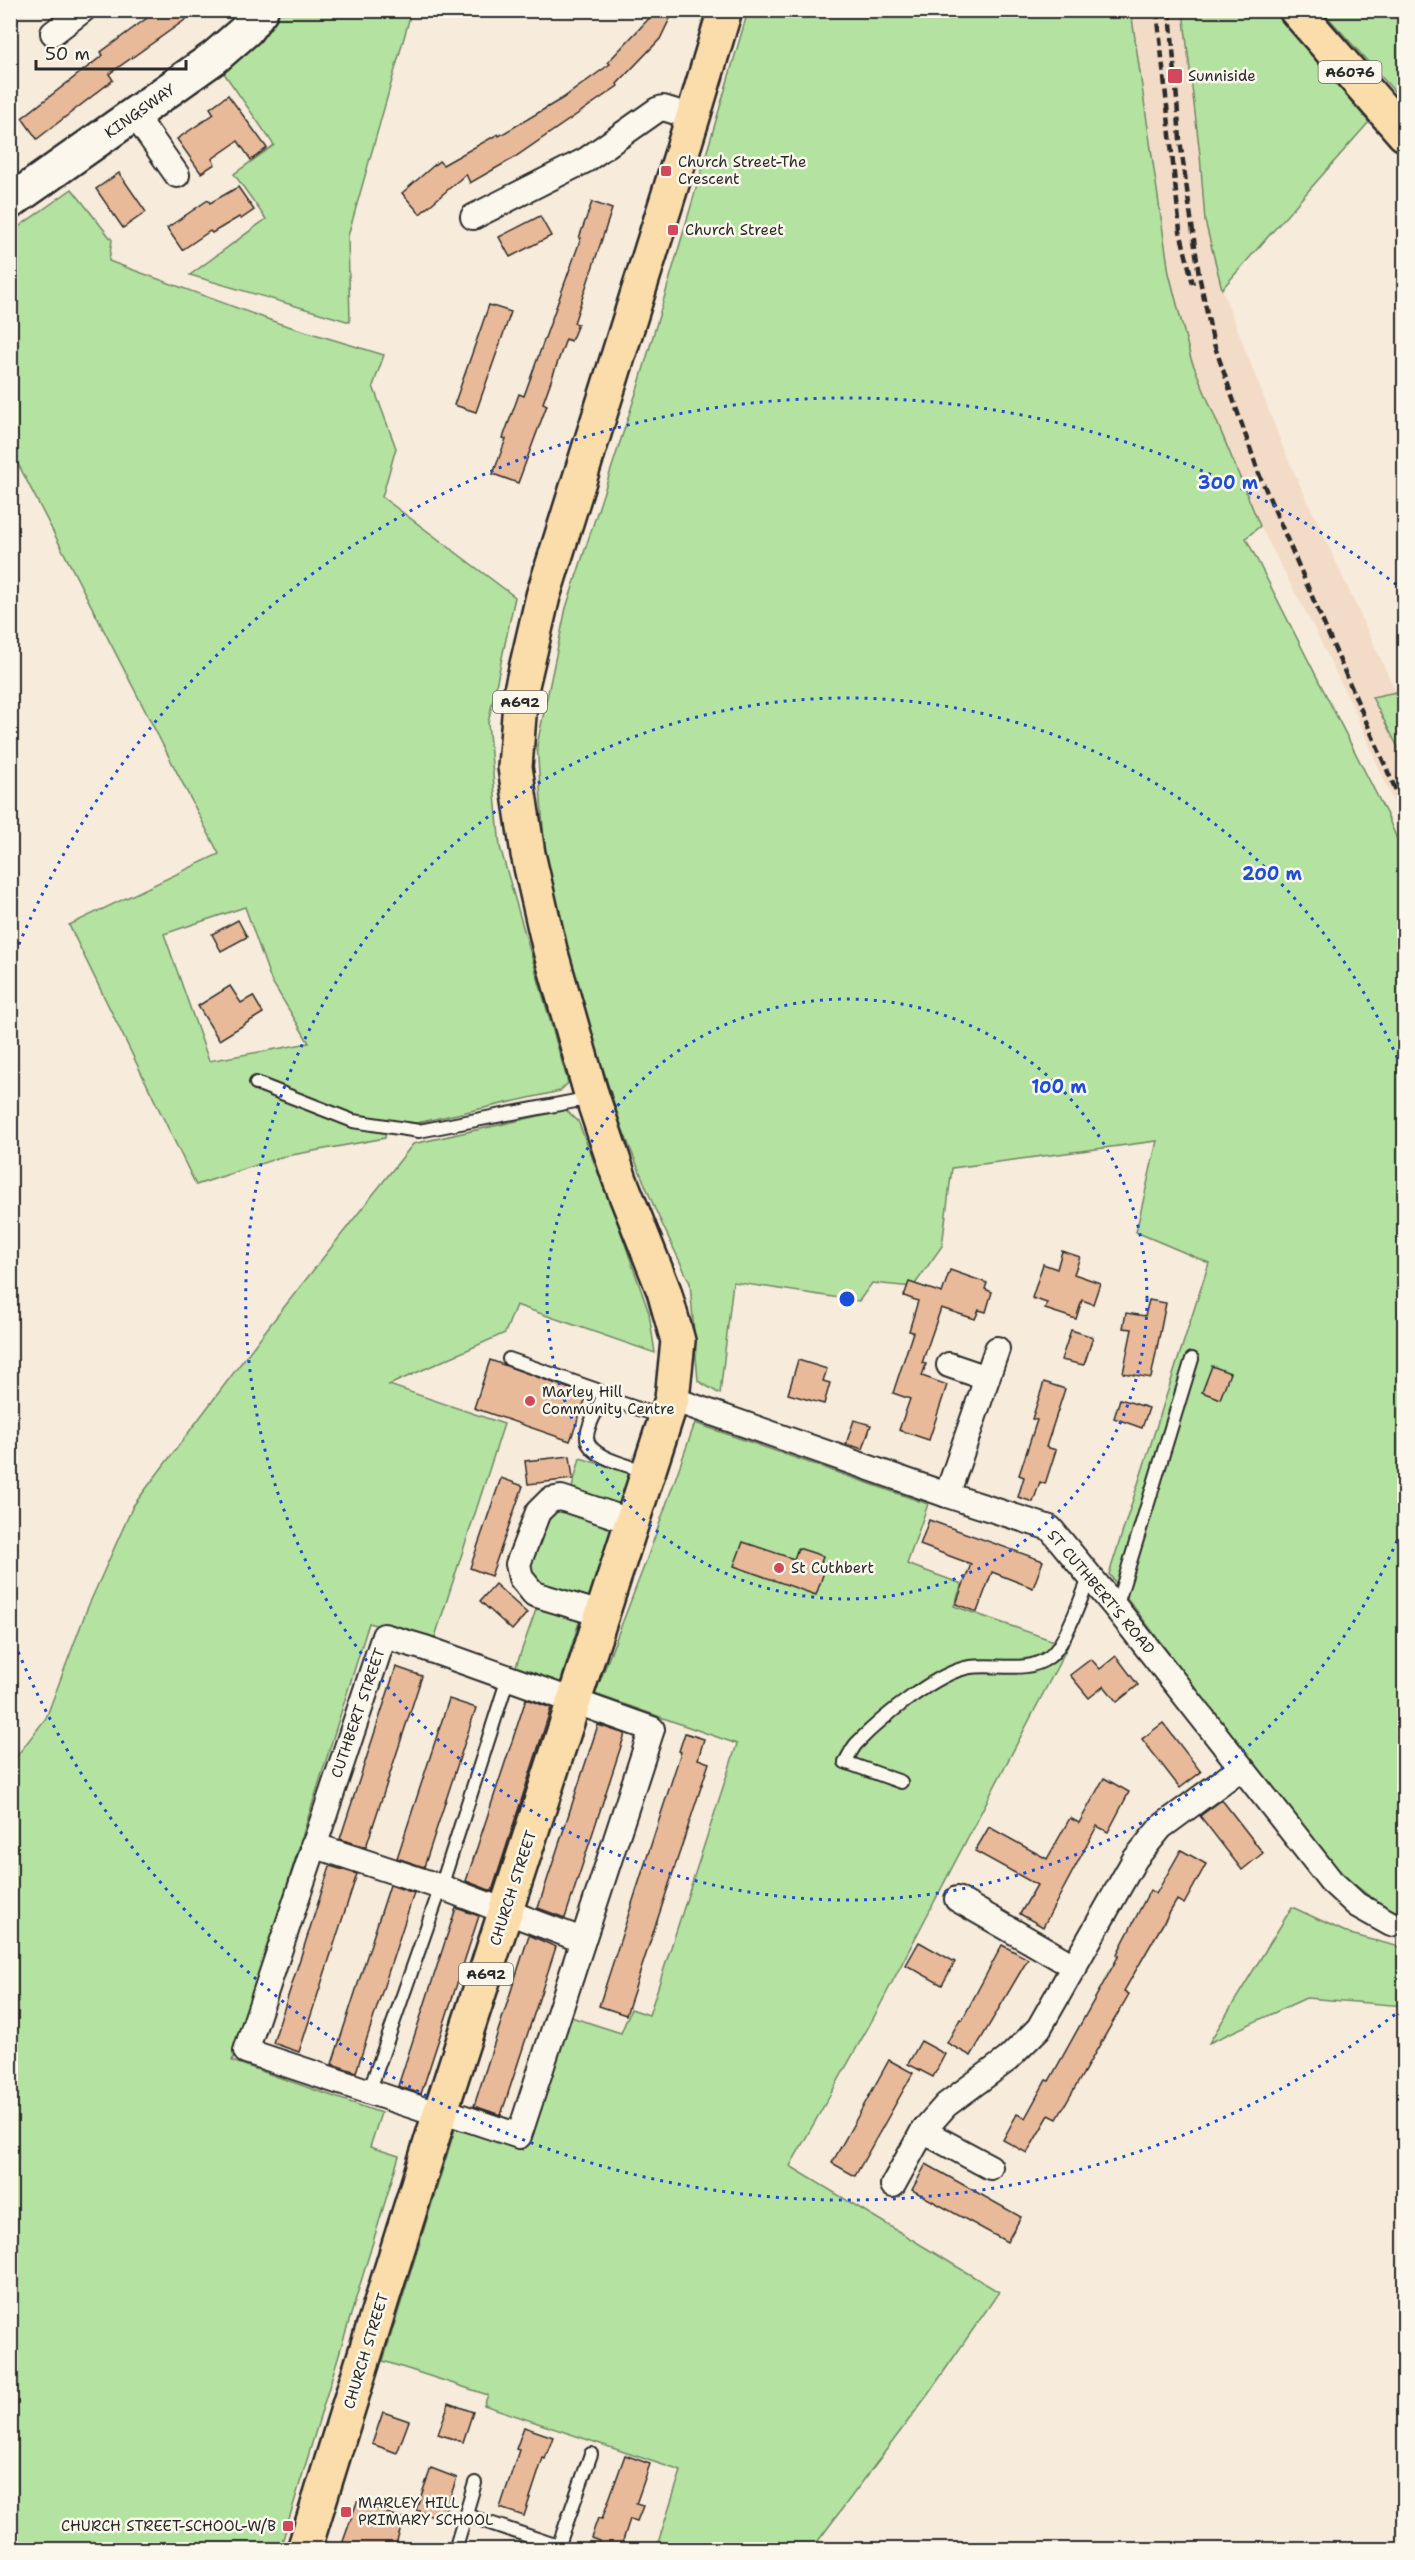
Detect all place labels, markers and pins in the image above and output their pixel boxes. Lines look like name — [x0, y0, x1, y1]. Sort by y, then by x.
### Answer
place label: Sunniside — [1188, 66, 1256, 86]
marker: Sunniside — [1166, 67, 1184, 85]
place label: Church Street-The Crescent — [678, 152, 806, 189]
marker: Church Street-The Crescent — [659, 164, 673, 178]
place label: Church Street — [685, 220, 784, 240]
marker: Church Street — [666, 223, 680, 237]
centre of rings — [837, 1289, 857, 1309]
place label: Marley Hill Community Centre — [542, 1382, 675, 1419]
marker: Marley Hill Community Centre — [523, 1394, 537, 1408]
place label: St Cuthbert — [791, 1558, 874, 1578]
marker: St Cuthbert — [772, 1561, 786, 1575]
place label: MARLEY HILL PRIMARY SCHOOL — [358, 2493, 493, 2530]
marker: MARLEY HILL PRIMARY SCHOOL — [339, 2505, 353, 2519]
place label: CHURCH STREET-SCHOOL-W/B — [61, 2516, 276, 2536]
marker: CHURCH STREET-SCHOOL-W/B — [281, 2519, 295, 2533]

